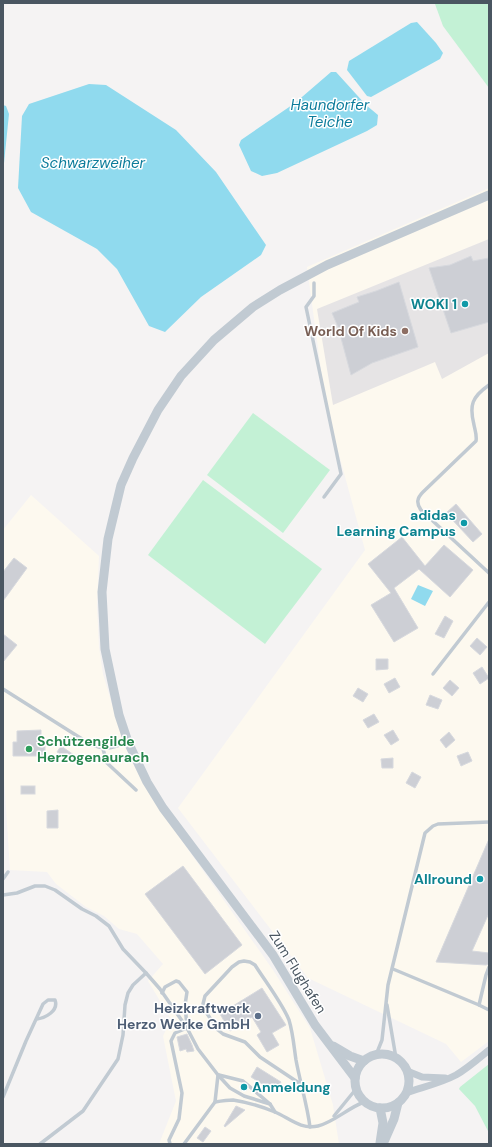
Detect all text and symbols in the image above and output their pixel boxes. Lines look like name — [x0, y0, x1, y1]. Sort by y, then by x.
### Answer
water label: Haundorfer Teiche — [291, 95, 370, 132]
water label: Schwarzweiher — [41, 153, 146, 173]
place label: WOKI 1 — [411, 295, 457, 313]
marker: WOKI 1 — [460, 299, 470, 309]
place label: World Of Kids — [304, 322, 397, 340]
marker: World Of Kids — [400, 326, 410, 336]
place label: adidas Learning Campus — [336, 506, 456, 540]
marker: adidas Learning Campus — [459, 518, 469, 528]
place label: Schützengilde Herzogenaurach — [37, 732, 149, 766]
marker: Schützengilde Herzogenaurach — [24, 744, 34, 754]
place label: Allround — [414, 870, 472, 888]
marker: Allround — [475, 874, 485, 884]
street label: Zum Flughafen — [265, 927, 331, 1017]
place label: Heizkraftwerk Herzo Werke GmbH — [117, 999, 250, 1033]
marker: Heizkraftwerk Herzo Werke GmbH — [253, 1011, 263, 1021]
place label: Anmeldung — [252, 1078, 331, 1096]
marker: Anmeldung — [239, 1082, 249, 1092]

